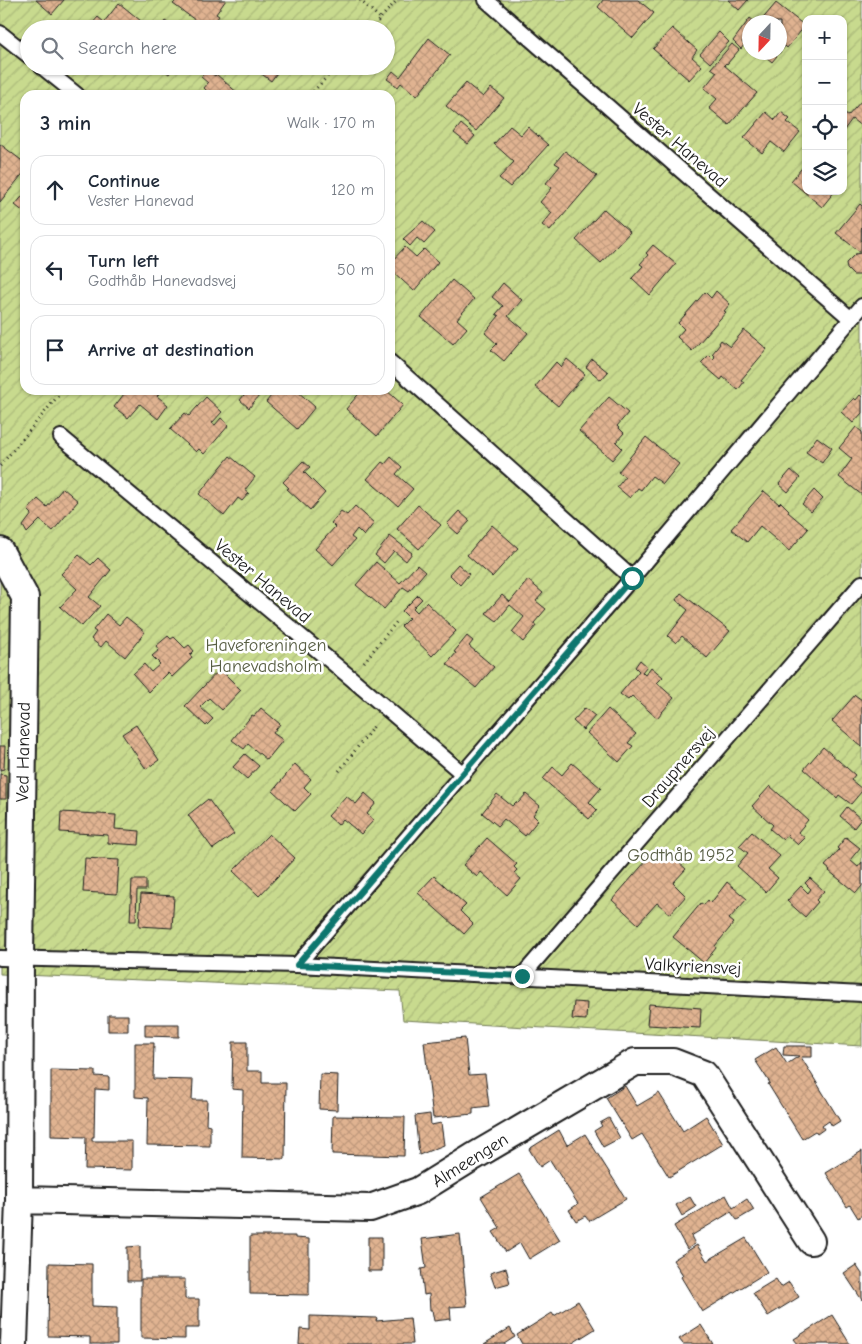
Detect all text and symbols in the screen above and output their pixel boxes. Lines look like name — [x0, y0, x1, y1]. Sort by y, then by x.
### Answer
north arrow — [742, 15, 787, 60]
map controls — [802, 15, 847, 195]
button: + — [802, 15, 847, 60]
search box — [20, 20, 395, 75]
icon: search — [38, 34, 66, 62]
text: Search here — [78, 37, 177, 59]
button: − — [802, 60, 847, 105]
street label: Vester Hanevad — [628, 98, 732, 192]
button: locate — [802, 105, 847, 150]
text: 3 min — [40, 111, 91, 135]
text: Walk · 170 m — [287, 114, 375, 132]
button: layers — [802, 150, 847, 195]
text: Continue — [88, 170, 160, 192]
icon: ahead — [41, 176, 69, 204]
text: 120 m — [331, 181, 374, 199]
text: Vester Hanevad — [88, 192, 194, 210]
text: Turn left — [88, 250, 159, 272]
icon: left — [41, 256, 69, 284]
text: 50 m — [337, 261, 374, 279]
text: Godthåb Hanevadsvej — [88, 272, 236, 290]
icon: arrive — [41, 336, 69, 364]
text: Arrive at destination — [88, 339, 254, 361]
street label: Vester Hanevad — [210, 535, 315, 628]
route start — [621, 567, 644, 590]
park label: Haveforeningen Hanevadsholm — [205, 635, 327, 677]
street label: Ved Hanevad — [12, 702, 35, 802]
street label: Draupnersvej — [638, 723, 719, 812]
park label: Godthåb 1952 — [627, 845, 735, 866]
street label: Valkyriensvej — [644, 953, 742, 980]
route end — [511, 965, 534, 988]
street label: Almeengen — [428, 1129, 512, 1192]

